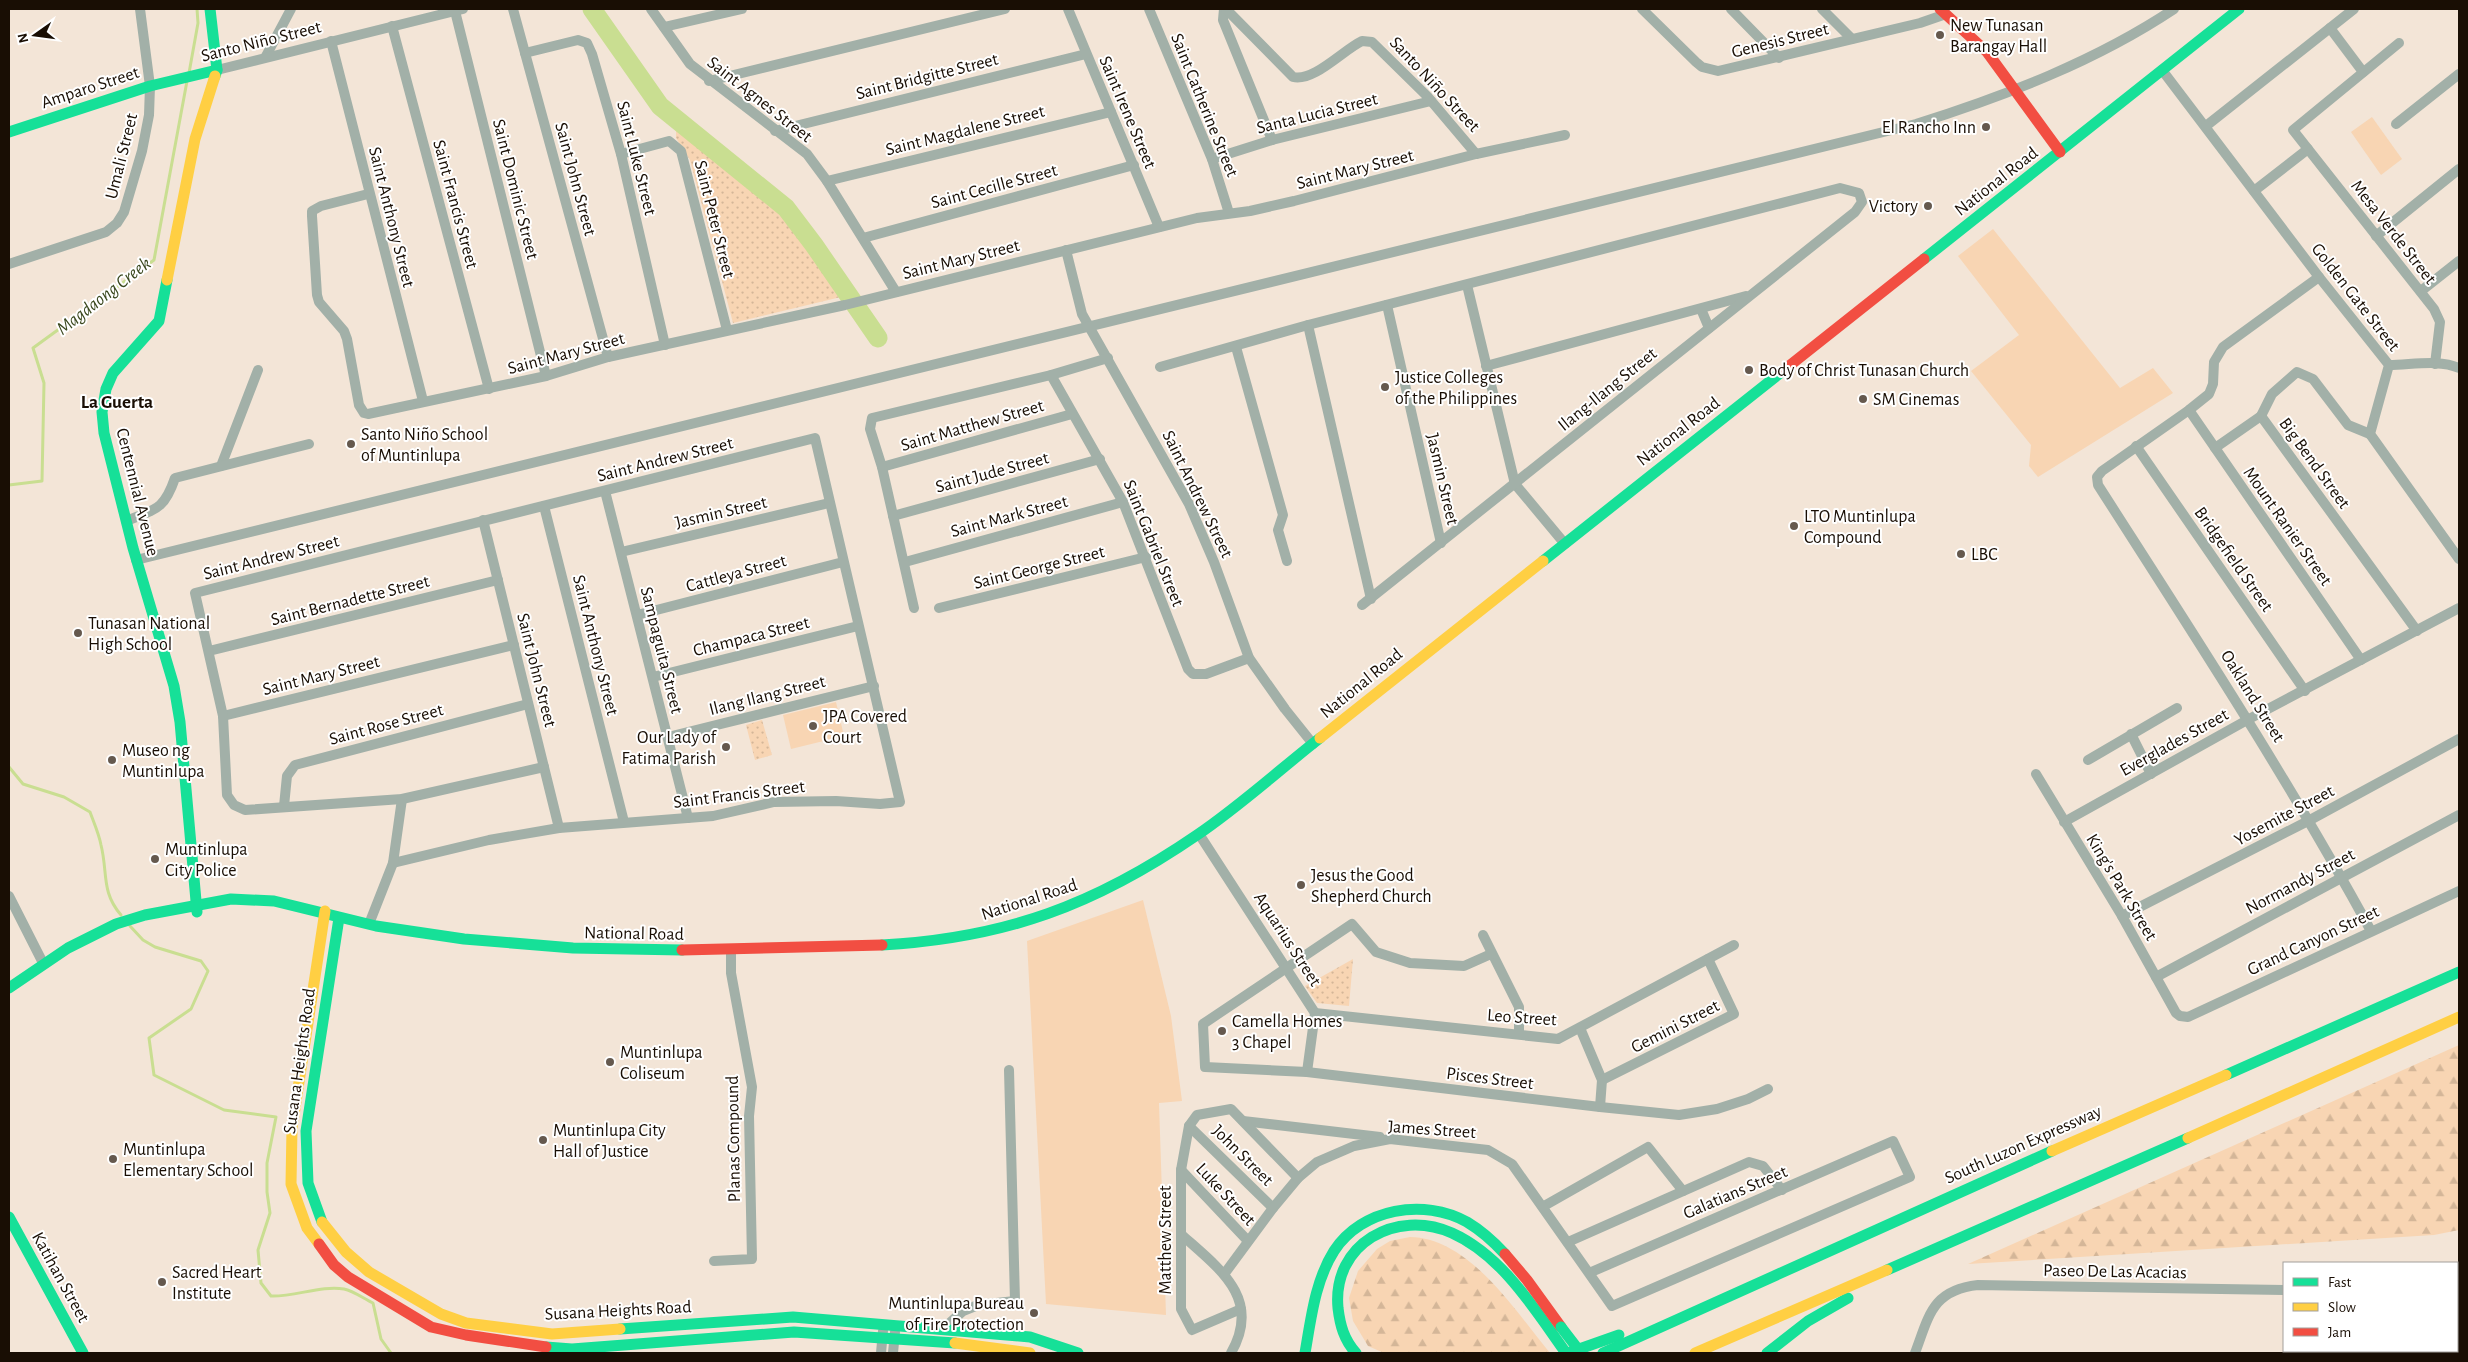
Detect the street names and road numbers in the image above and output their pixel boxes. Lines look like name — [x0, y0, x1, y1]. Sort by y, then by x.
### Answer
street label: Santo Niño Street — [199, 18, 323, 66]
street label: Genesis Street — [1730, 20, 1831, 62]
street label: Saint Catherine Street — [1167, 31, 1241, 180]
street label: Santo Niño Street — [1386, 34, 1483, 136]
street label: Saint Bridgitte Street — [854, 51, 1000, 103]
street label: Saint Agnes Street — [704, 53, 815, 146]
street label: Saint Irene Street — [1095, 53, 1159, 172]
street label: Amparo Street — [39, 64, 142, 112]
street label: Santa Lucia Street — [1255, 90, 1380, 138]
street label: Saint Luke Street — [613, 99, 659, 217]
street label: Saint Magdalene Street — [884, 102, 1047, 159]
street label: Umali Street — [103, 111, 141, 201]
street label: Saint Dominic Street — [489, 117, 541, 261]
street label: Saint John Street — [551, 121, 599, 238]
street label: Saint Francis Street — [429, 138, 481, 271]
street label: National Road — [1952, 144, 2041, 220]
street label: Saint Anthony Street — [365, 145, 417, 290]
street label: Saint Mary Street — [1295, 147, 1416, 193]
street label: Saint Peter Street — [691, 159, 737, 280]
street label: Saint Cecille Street — [929, 161, 1060, 212]
street label: Mesa Verde Street — [2347, 177, 2439, 288]
street label: Saint Mary Street — [901, 237, 1022, 283]
street label: Golden Gate Street — [2308, 240, 2403, 355]
street label: Saint Mary Street — [506, 330, 627, 378]
street label: Ilang-Ilang Street — [1555, 344, 1661, 435]
street label: National Road — [1634, 394, 1723, 470]
street label: Saint Matthew Street — [899, 397, 1046, 455]
street label: Big Bend Street — [2275, 415, 2353, 513]
street label: Centennial Avenue — [112, 426, 162, 558]
street label: Saint Andrew Street — [1158, 428, 1236, 561]
street label: Jasmin Street — [1423, 432, 1461, 527]
street label: Saint Andrew Street — [596, 434, 735, 486]
street label: Saint Jude Street — [934, 449, 1051, 497]
street label: Mount Ranier Street — [2240, 464, 2335, 590]
street label: Saint Gabriel Street — [1119, 477, 1187, 610]
street label: Saint Mark Street — [949, 493, 1070, 541]
street label: Jasmin Street — [674, 494, 769, 532]
street label: Bridgefield Street — [2190, 504, 2276, 616]
street label: Saint Andrew Street — [202, 532, 341, 584]
street label: Saint George Street — [972, 543, 1107, 593]
street label: Cattleya Street — [684, 552, 789, 596]
street label: Saint Bernadette Street — [269, 573, 431, 629]
street label: Saint Anthony Street — [569, 573, 621, 718]
street label: Sampaguita Street — [637, 585, 686, 716]
street label: Saint John Street — [513, 611, 559, 729]
street label: Champaca Street — [691, 614, 811, 660]
street label: National Road — [1317, 645, 1406, 722]
street label: Oakland Street — [2217, 647, 2288, 746]
street label: Saint Mary Street — [261, 653, 382, 699]
street label: Ilang Ilang Street — [707, 673, 827, 719]
street label: Saint Rose Street — [327, 701, 445, 749]
street label: Everglades Street — [2117, 706, 2232, 780]
street label: Saint Francis Street — [672, 778, 806, 812]
street label: Yosemite Street — [2232, 782, 2337, 850]
street label: King's Park Street — [2082, 831, 2160, 944]
street label: Normandy Street — [2243, 846, 2358, 918]
street label: National Road — [979, 876, 1080, 924]
street label: Aquarius Street — [1250, 889, 1324, 990]
street label: Grand Canyon Street — [2245, 902, 2382, 979]
street label: National Road — [584, 924, 684, 944]
street label: Susana Heights Road — [281, 987, 319, 1135]
street label: Gemini Street — [1628, 997, 1723, 1057]
street label: Leo Street — [1487, 1007, 1558, 1029]
street label: Pisces Street — [1445, 1065, 1535, 1093]
street label: Planas Compound — [724, 1075, 744, 1203]
street label: South Luzon Expressway — [1942, 1102, 2105, 1188]
street label: James Street — [1387, 1118, 1477, 1142]
street label: John Street — [1208, 1122, 1276, 1190]
street label: Luke Street — [1192, 1160, 1259, 1230]
street label: Galatians Street — [1681, 1163, 1790, 1223]
street label: Matthew Street — [1157, 1185, 1175, 1294]
street label: Katihan Street — [28, 1229, 92, 1326]
street label: Paseo De Las Acacias — [2043, 1262, 2187, 1282]
street label: Susana Heights Road — [544, 1298, 692, 1324]

